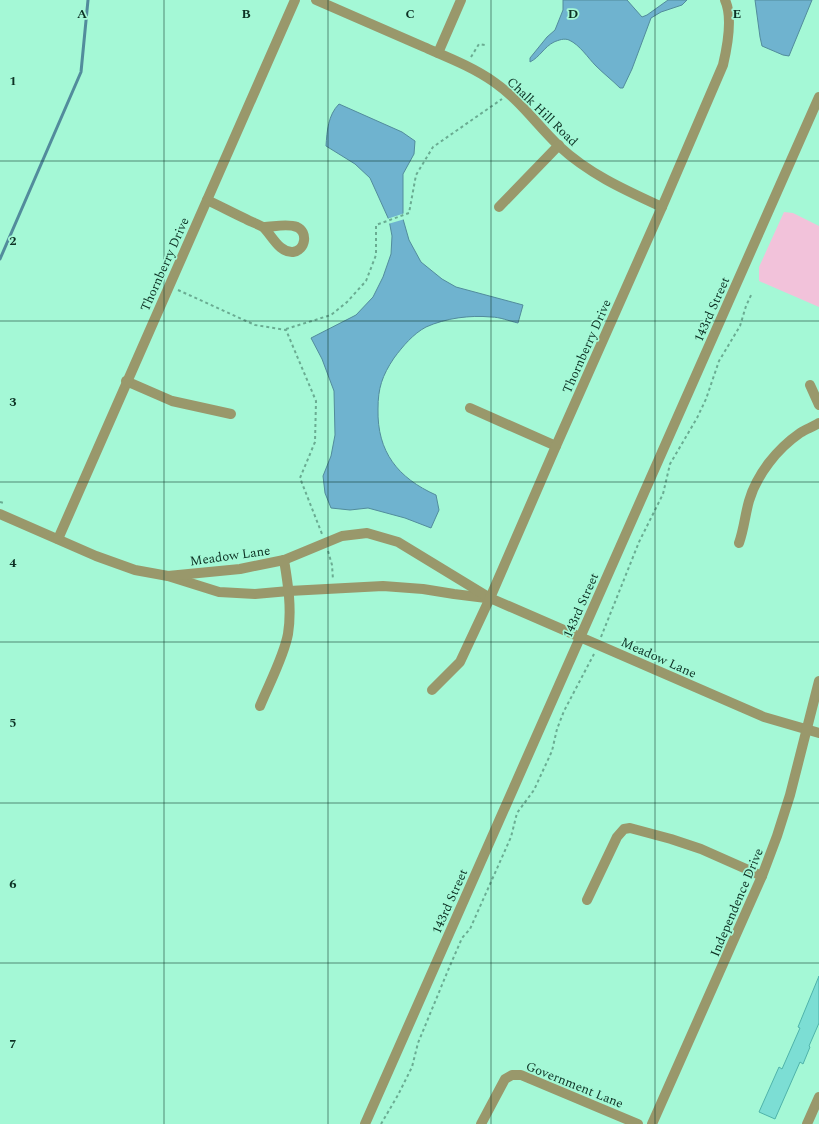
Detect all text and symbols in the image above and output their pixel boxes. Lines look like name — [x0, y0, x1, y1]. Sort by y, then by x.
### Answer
text: A — [77, 4, 87, 24]
text: B — [241, 4, 251, 24]
text: C — [405, 4, 415, 24]
text: D — [568, 4, 578, 24]
text: E — [733, 4, 742, 24]
text: 1 — [9, 71, 17, 91]
street label: Chalk Hill Road — [502, 72, 582, 151]
street label: Thornberry Drive — [135, 214, 195, 315]
text: 2 — [9, 231, 17, 251]
street label: 143rd Street — [689, 273, 735, 345]
street label: Thornberry Drive — [557, 296, 617, 397]
text: 3 — [9, 392, 17, 412]
street label: Meadow Lane — [189, 540, 272, 572]
text: 4 — [9, 553, 17, 573]
street label: 143rd Street — [558, 569, 604, 641]
street label: Meadow Lane — [618, 632, 700, 684]
text: 5 — [9, 713, 17, 733]
street label: Independence Drive — [705, 845, 769, 960]
street label: 143rd Street — [427, 865, 473, 937]
text: 6 — [9, 874, 17, 894]
text: 7 — [9, 1034, 17, 1054]
street label: Government Lane — [523, 1056, 626, 1114]

